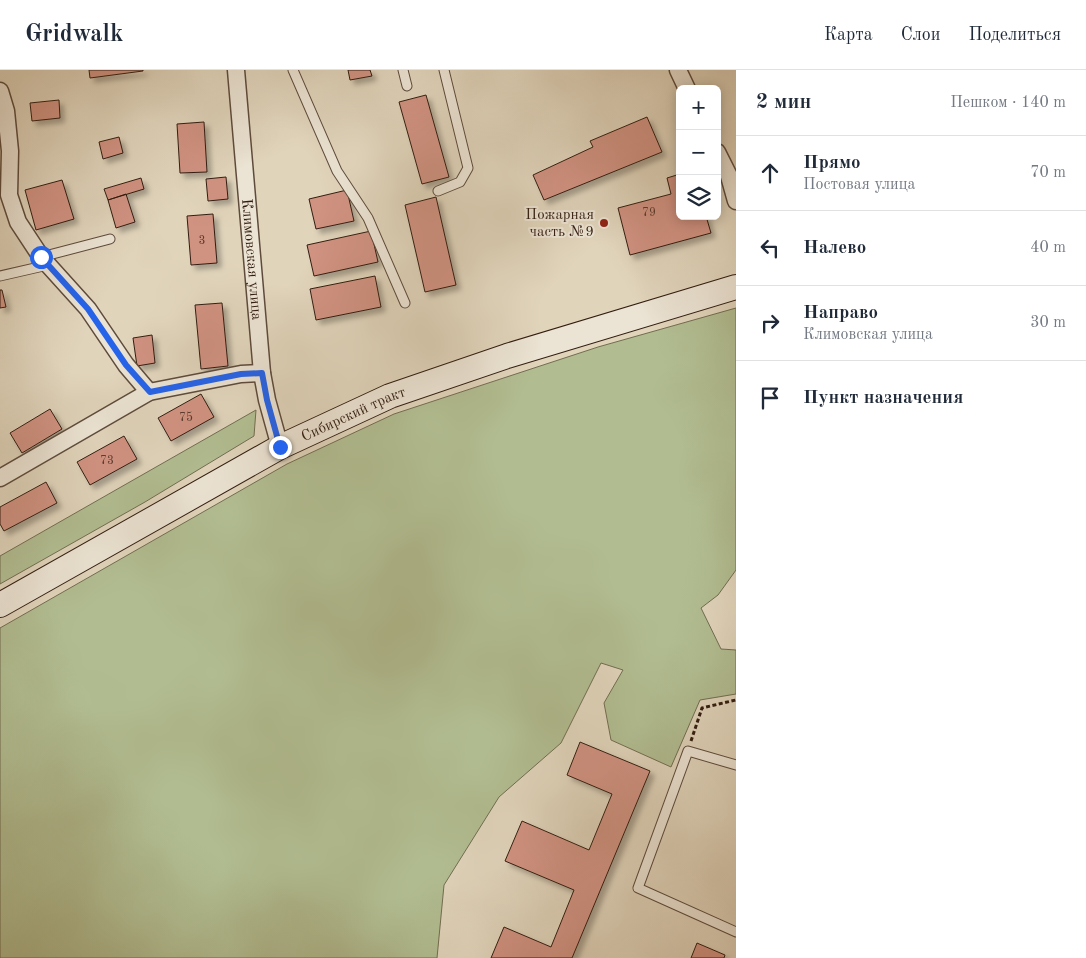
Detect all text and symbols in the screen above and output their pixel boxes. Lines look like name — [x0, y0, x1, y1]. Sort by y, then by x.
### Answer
text: Gridwalk — [25, 23, 123, 47]
text: Карта — [824, 26, 873, 44]
text: Слои — [901, 26, 940, 44]
text: Поделиться — [968, 26, 1061, 44]
map controls — [676, 85, 721, 220]
button: + — [676, 85, 721, 130]
text: 2 мин — [756, 92, 811, 113]
text: Пешком · 140 m — [950, 95, 1066, 111]
button: − — [676, 130, 721, 175]
text: Прямо — [803, 154, 861, 173]
icon: ahead — [756, 159, 784, 187]
text: 70 m — [1030, 165, 1066, 181]
button: layers — [676, 175, 721, 220]
text: Постовая улица — [803, 177, 915, 193]
street label: Климовская улица — [238, 198, 263, 321]
house number: 79 — [642, 207, 656, 219]
place label: Пожарная часть №9 — [525, 208, 594, 240]
marker: Пожарная часть №9 — [598, 217, 610, 229]
icon: left — [756, 234, 784, 262]
house number: 3 — [199, 235, 205, 247]
text: Налево — [803, 239, 866, 258]
text: 40 m — [1030, 240, 1066, 256]
route start — [30, 246, 53, 269]
text: Направо — [803, 304, 878, 323]
icon: right — [756, 309, 784, 337]
text: 30 m — [1030, 315, 1066, 331]
text: Климовская улица — [803, 327, 933, 343]
icon: arrive — [756, 384, 784, 412]
street label: Сибирский тракт — [299, 385, 408, 445]
text: Пункт назначения — [803, 389, 963, 408]
house number: 75 — [179, 411, 193, 424]
route end — [269, 436, 292, 459]
house number: 73 — [100, 455, 114, 467]

